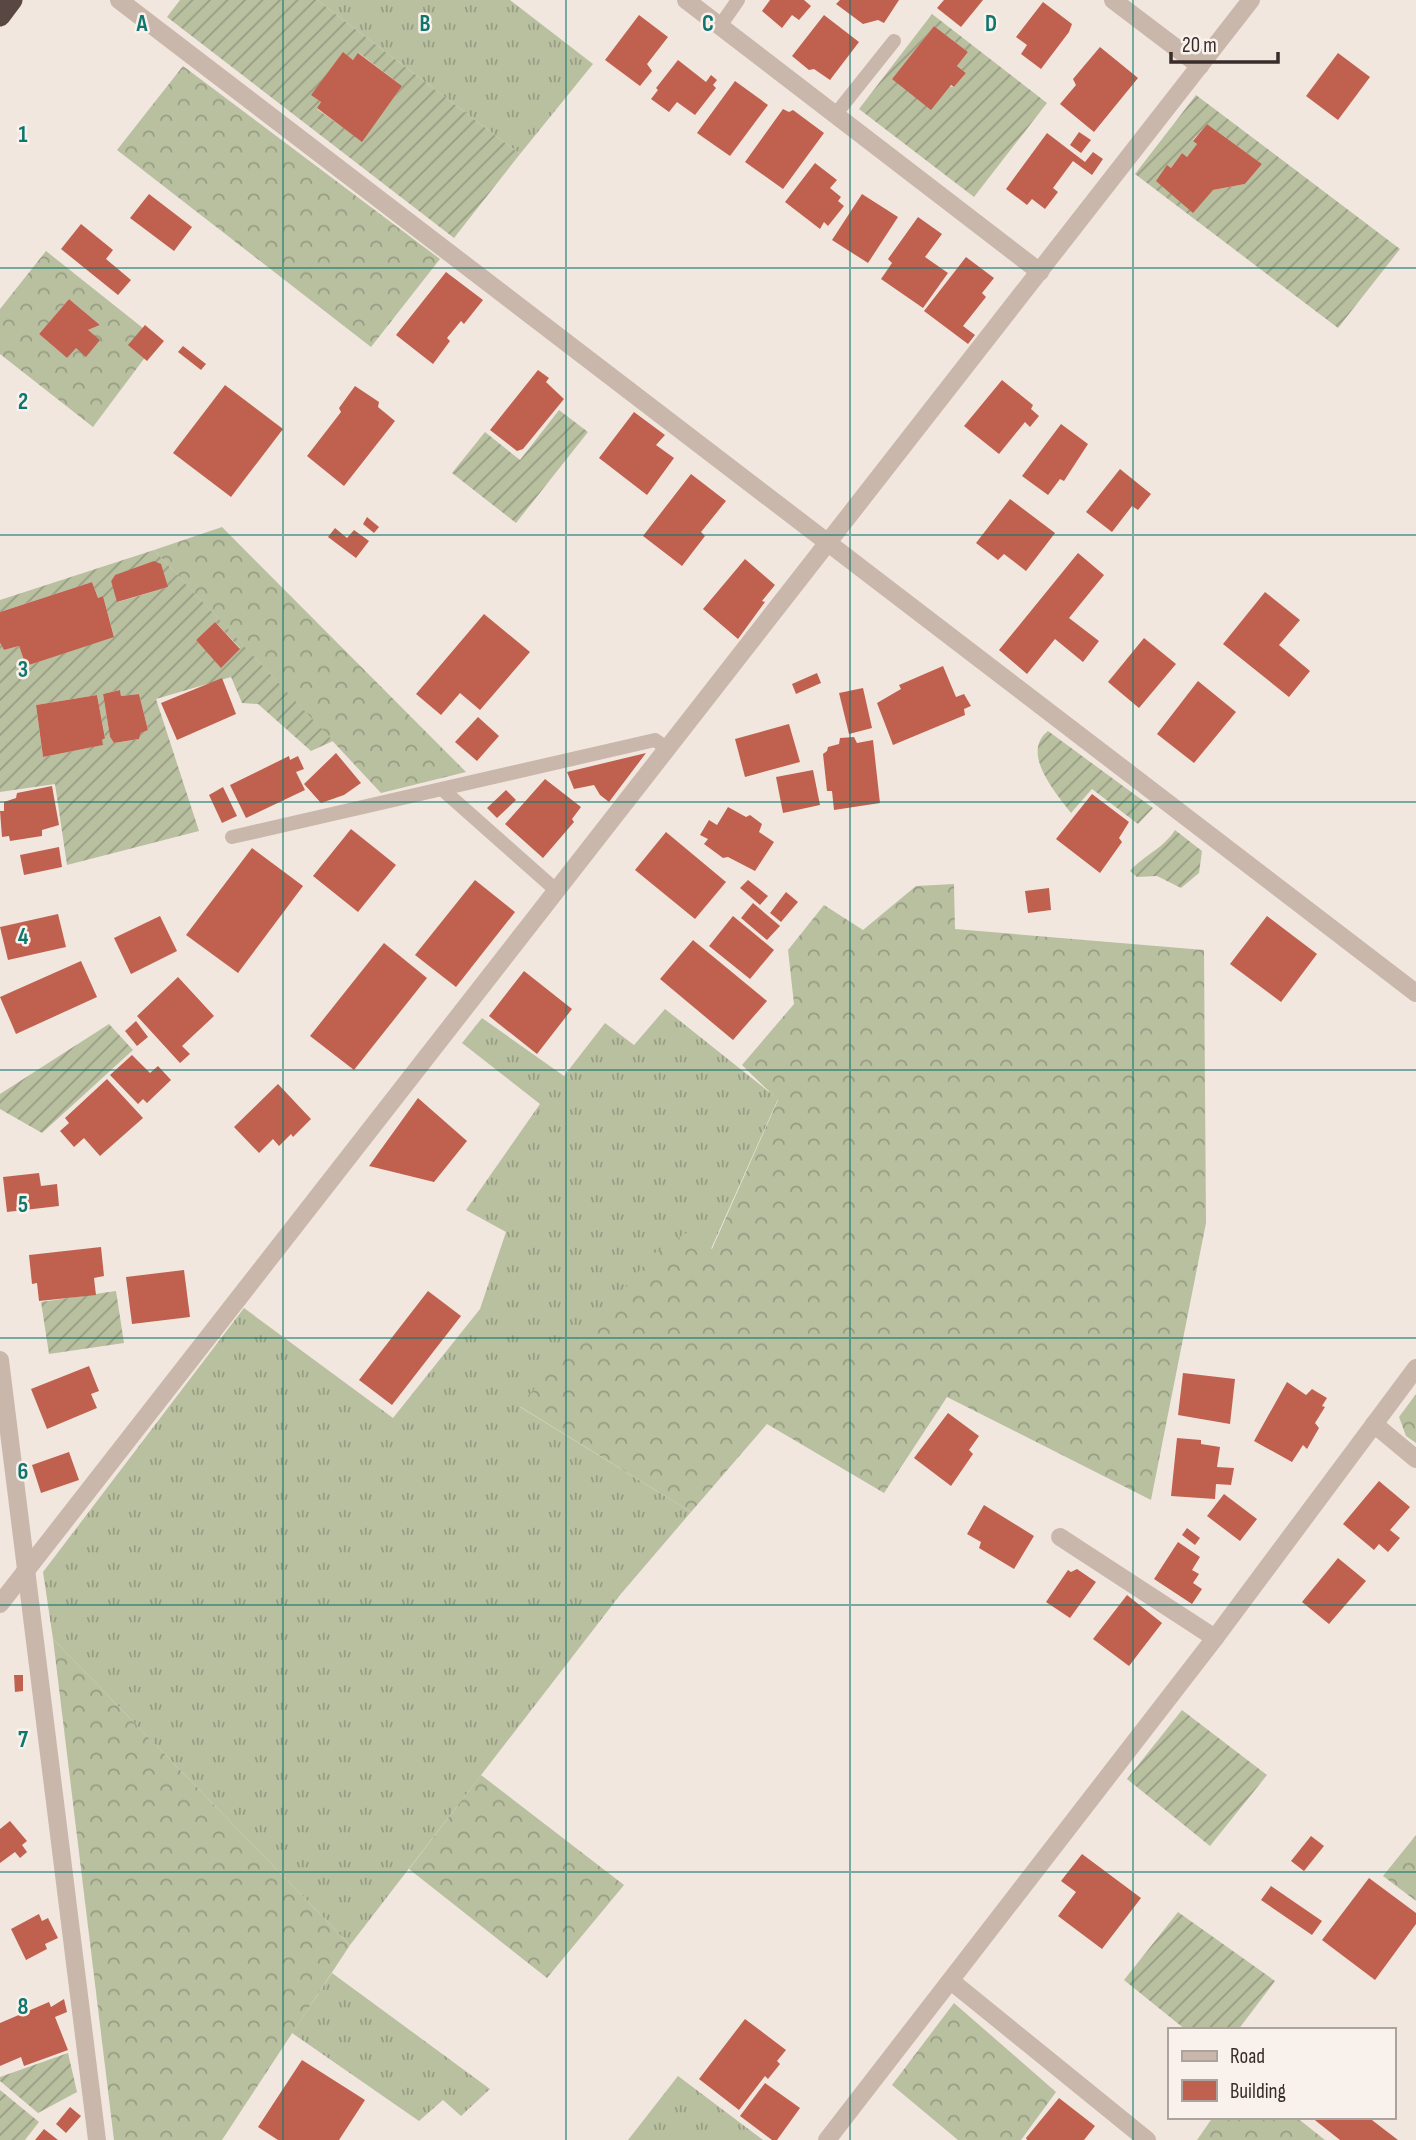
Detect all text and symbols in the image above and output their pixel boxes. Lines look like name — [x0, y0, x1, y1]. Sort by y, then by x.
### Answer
text: A — [136, 10, 149, 38]
text: B — [420, 10, 431, 38]
text: C — [702, 10, 714, 38]
text: D — [985, 10, 997, 38]
scale bar — [1171, 21, 1278, 65]
text: 20 m — [1182, 33, 1217, 58]
text: 1 — [18, 121, 28, 149]
text: 2 — [18, 388, 28, 416]
text: 3 — [18, 656, 28, 684]
text: 4 — [18, 923, 29, 951]
text: 5 — [18, 1191, 28, 1219]
text: 6 — [18, 1458, 28, 1486]
text: 7 — [18, 1726, 28, 1754]
text: 8 — [18, 1993, 29, 2021]
legend — [1168, 2028, 1395, 2119]
text: Road — [1230, 2044, 1265, 2069]
text: Building — [1230, 2079, 1286, 2104]

